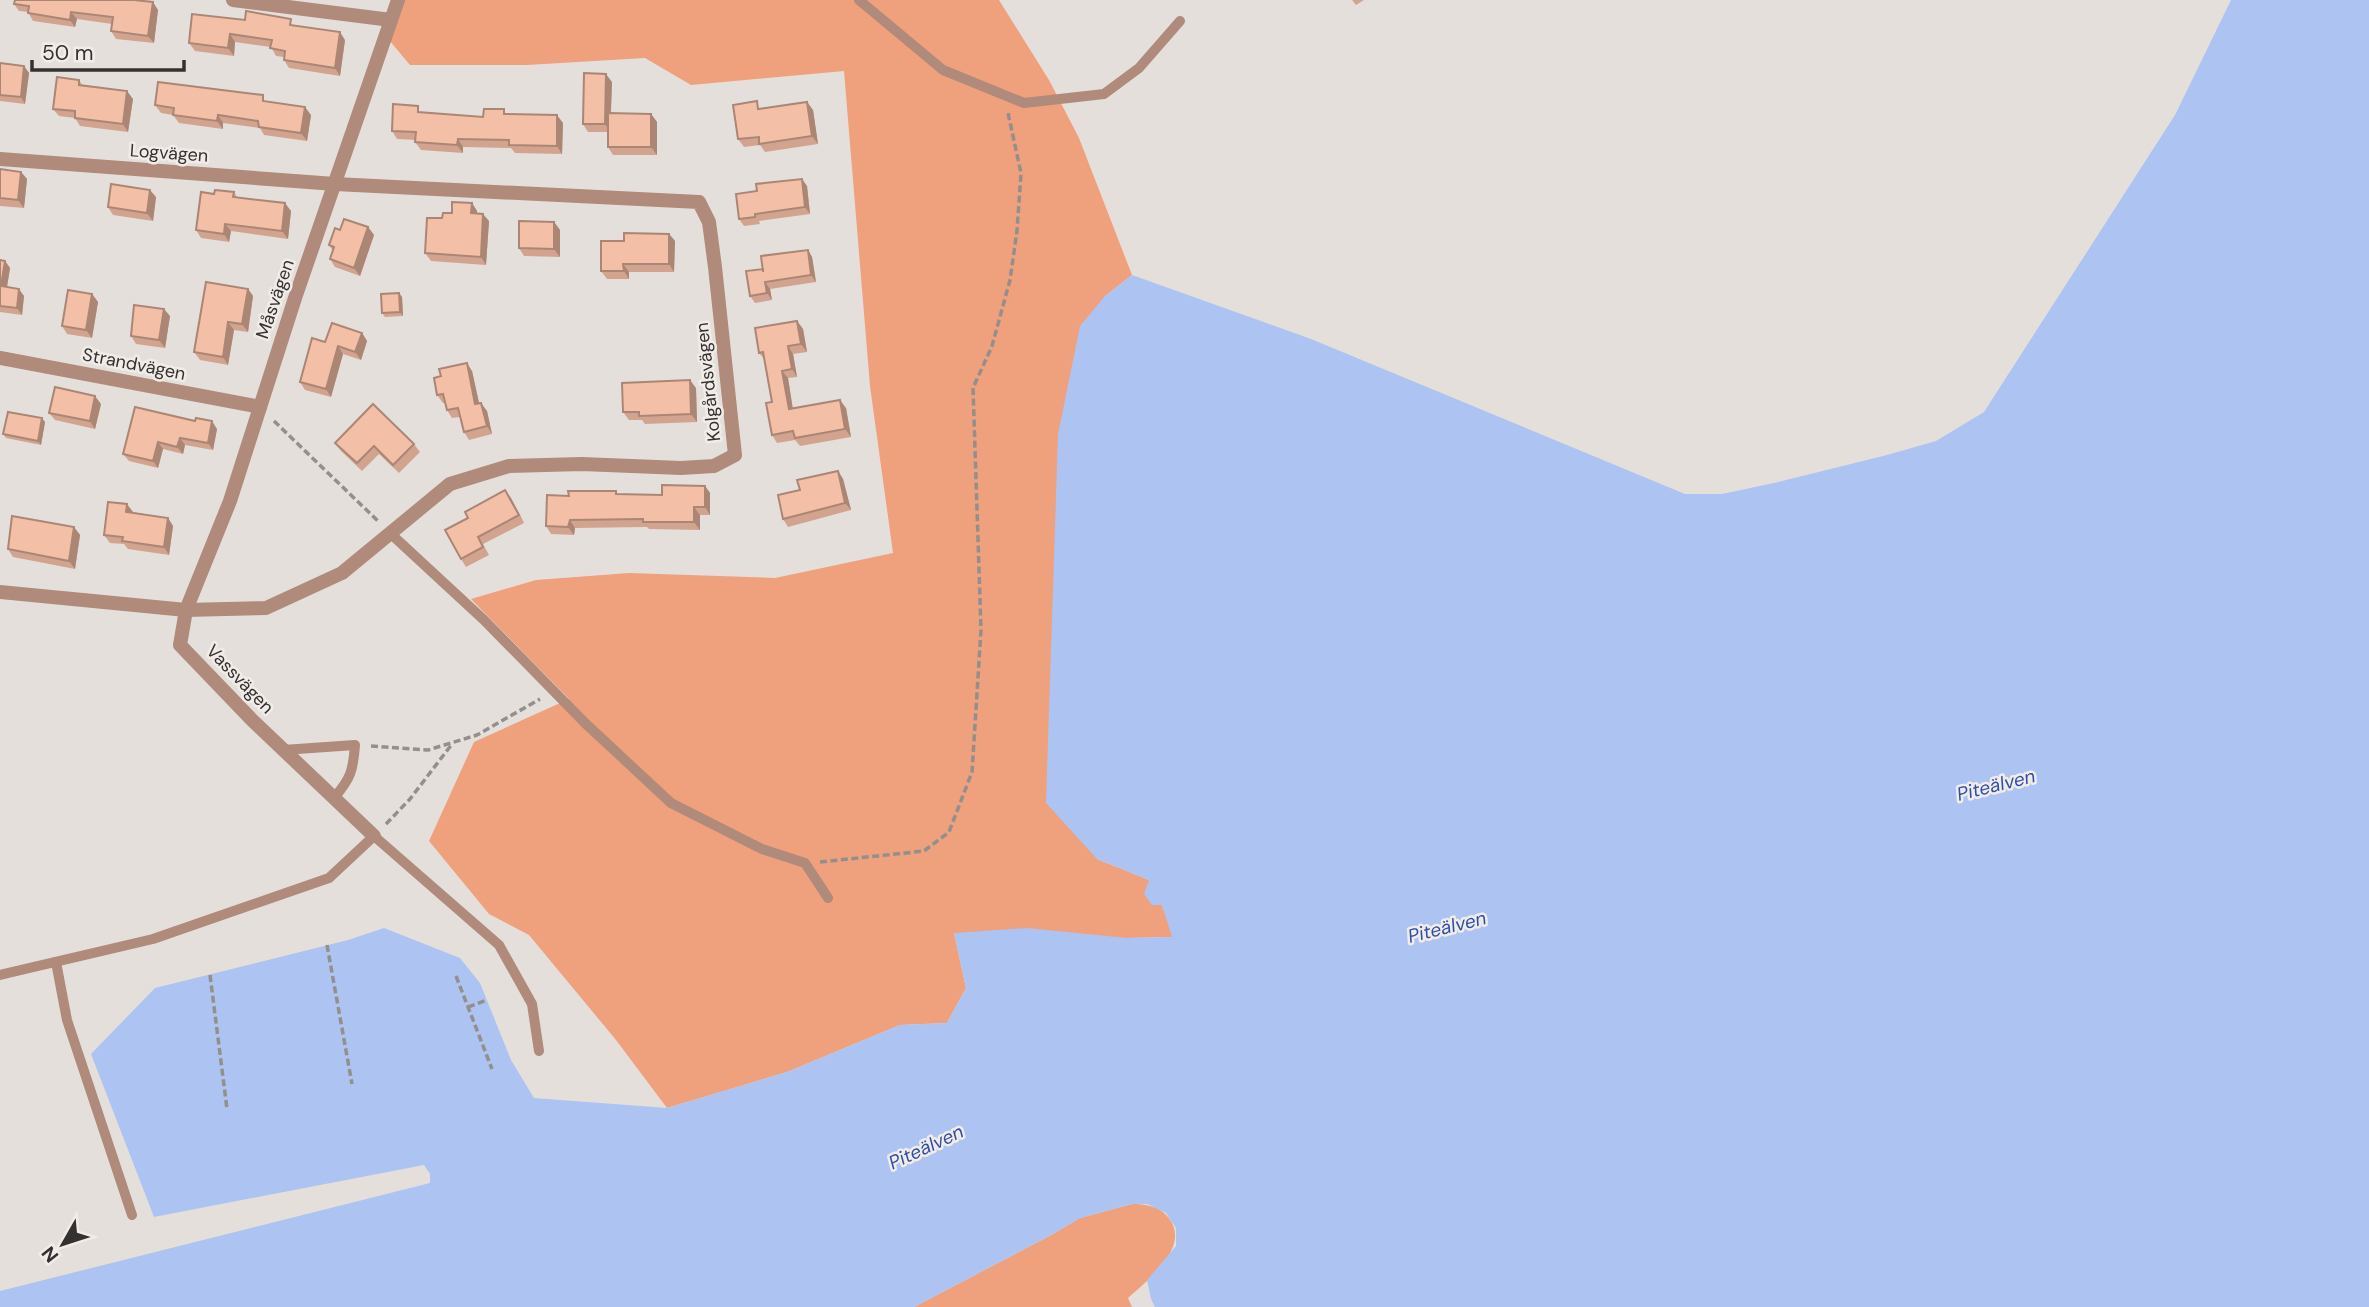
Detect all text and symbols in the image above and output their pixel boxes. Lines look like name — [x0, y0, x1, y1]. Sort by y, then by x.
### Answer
scale bar — [32, 28, 184, 72]
text: 50 m — [42, 39, 93, 67]
street label: Logvägen — [129, 138, 209, 168]
street label: Måsvägen — [250, 256, 300, 342]
street label: Kolgårdsvägen — [690, 321, 726, 443]
street label: Strandvägen — [80, 342, 188, 386]
street label: Vassvägen — [201, 639, 279, 719]
water label: Piteälven — [1954, 763, 2038, 807]
water label: Piteälven — [1405, 905, 1489, 949]
water label: Piteälven — [884, 1119, 968, 1175]
north arrow — [28, 1209, 98, 1279]
text: N — [36, 1241, 64, 1268]

